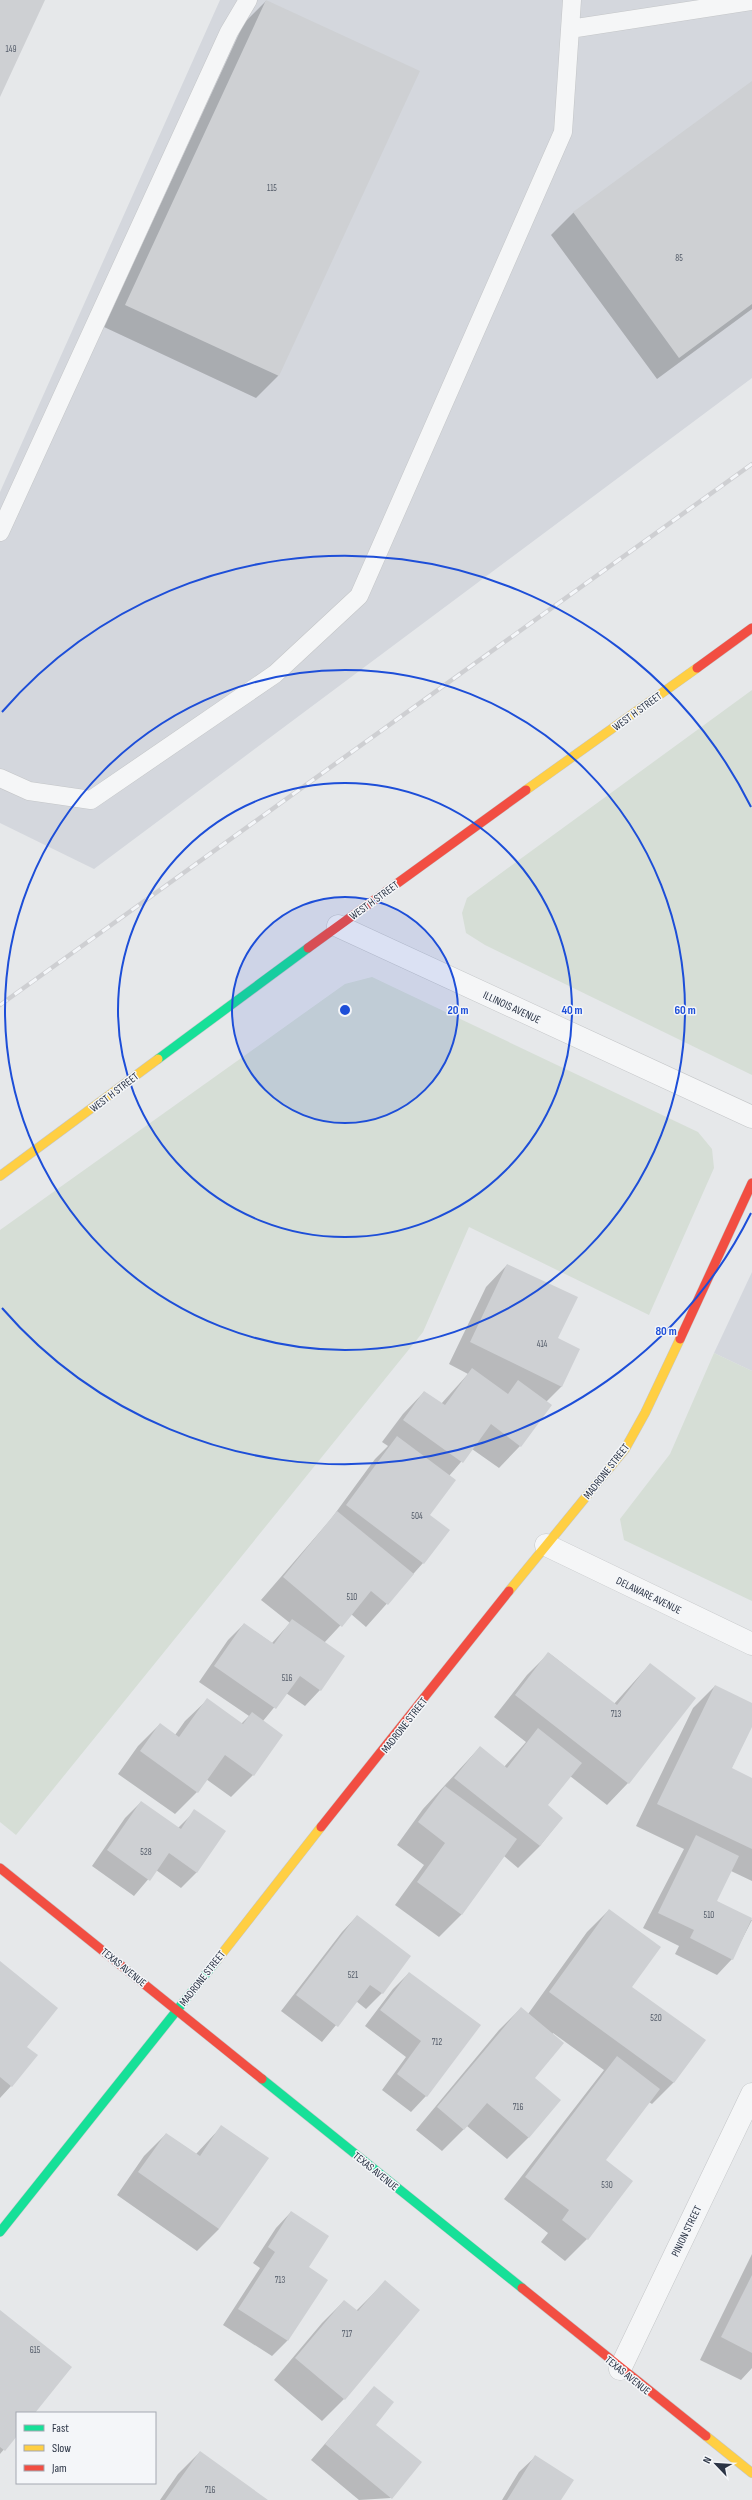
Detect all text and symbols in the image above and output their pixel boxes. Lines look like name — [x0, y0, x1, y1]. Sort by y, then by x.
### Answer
house number: 149 — [6, 44, 16, 55]
house number: 115 — [267, 183, 277, 194]
house number: 85 — [675, 253, 683, 264]
street label: WEST H STREET — [610, 689, 665, 734]
street label: WEST H STREET — [347, 878, 402, 923]
street label: ILLINOIS AVENUE — [481, 989, 543, 1026]
centre of rings — [338, 1003, 352, 1017]
text: 20 m — [448, 1003, 468, 1018]
text: 40 m — [561, 1003, 583, 1018]
text: 60 m — [674, 1003, 696, 1018]
street label: WEST H STREET — [87, 1070, 142, 1115]
text: 80 m — [655, 1324, 677, 1339]
house number: 414 — [537, 1339, 548, 1350]
street label: MADRONE STREET — [581, 1441, 632, 1502]
house number: 504 — [411, 1511, 423, 1522]
street label: DELAWARE AVENUE — [614, 1574, 684, 1617]
house number: 510 — [347, 1592, 357, 1603]
house number: 516 — [282, 1673, 292, 1684]
street label: MADRONE STREET — [379, 1695, 430, 1756]
house number: 713 — [611, 1709, 622, 1720]
house number: 528 — [140, 1847, 152, 1858]
house number: 510 — [704, 1910, 714, 1921]
street label: TEXAS AVENUE — [98, 1945, 149, 1990]
street label: MADRONE STREET — [177, 1948, 228, 2009]
house number: 521 — [348, 1970, 359, 1981]
house number: 520 — [650, 2013, 662, 2024]
house number: 712 — [432, 2037, 443, 2048]
house number: 716 — [513, 2102, 523, 2113]
street label: TEXAS AVENUE — [350, 2149, 401, 2194]
house number: 530 — [601, 2180, 613, 2191]
street label: PINION STREET — [669, 2203, 705, 2259]
house number: 713 — [275, 2275, 286, 2286]
house number: 717 — [342, 2329, 353, 2340]
house number: 615 — [30, 2345, 41, 2356]
street label: TEXAS AVENUE — [602, 2353, 653, 2398]
legend — [16, 2412, 156, 2484]
text: Fast — [52, 2421, 69, 2436]
text: Slow — [52, 2441, 71, 2456]
north arrow — [696, 2444, 736, 2484]
text: N — [700, 2454, 715, 2465]
text: Jam — [51, 2461, 67, 2476]
house number: 716 — [205, 2485, 215, 2496]

